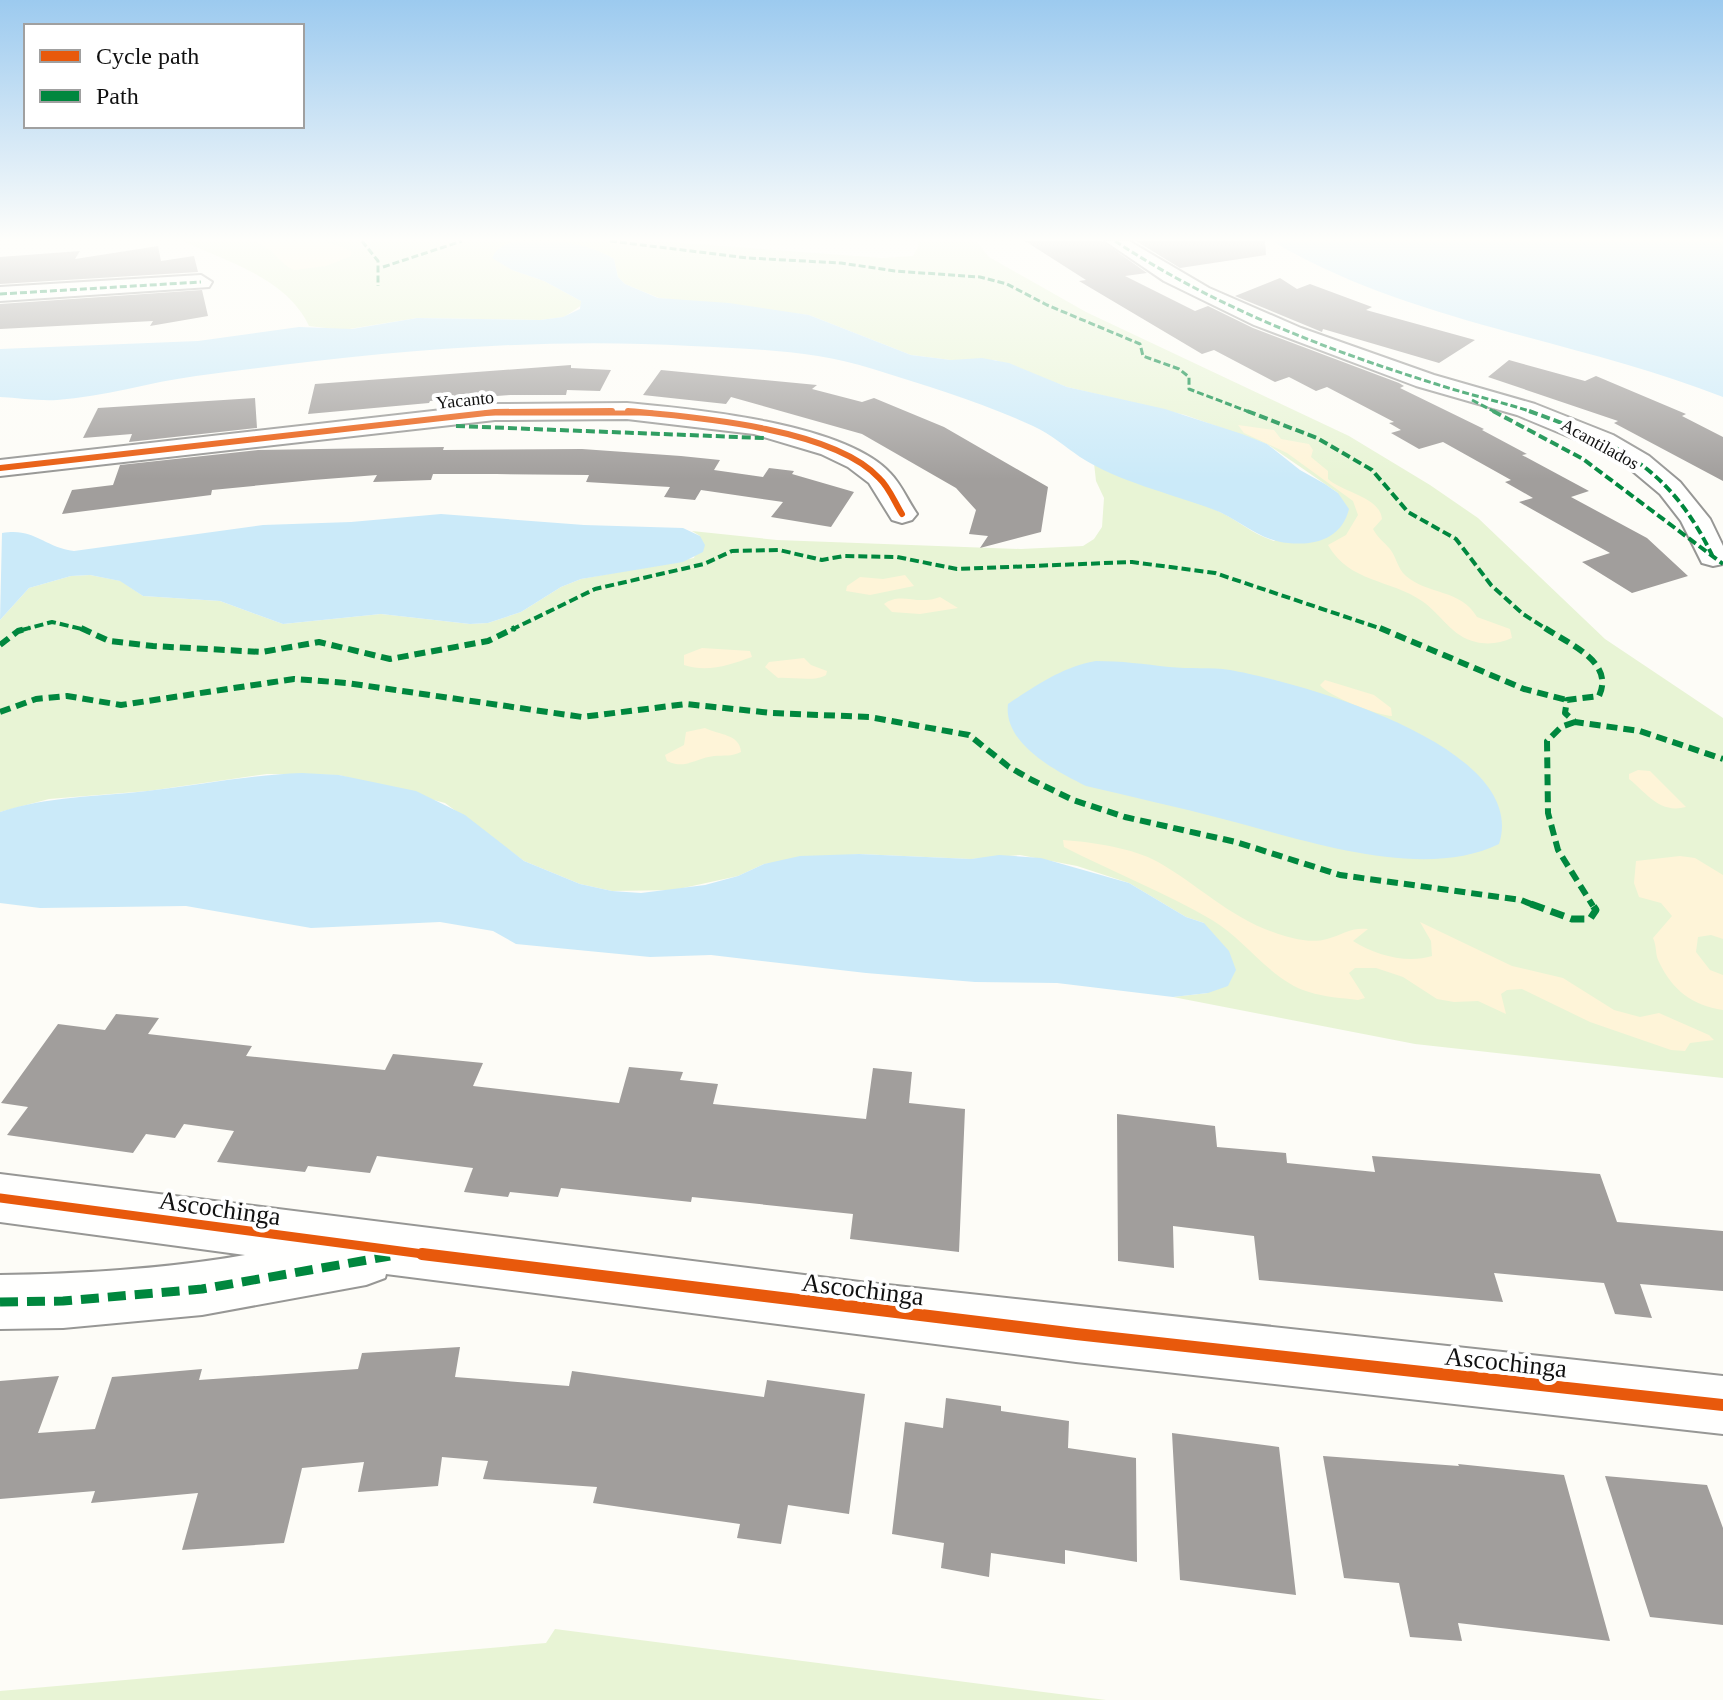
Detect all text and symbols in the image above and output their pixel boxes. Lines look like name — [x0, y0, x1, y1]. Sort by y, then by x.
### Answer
legend — [24, 24, 304, 128]
text: Cycle path — [96, 43, 199, 69]
text: Path — [96, 83, 139, 109]
street label: Yacanto — [435, 387, 495, 413]
street label: Acantilados — [1558, 414, 1642, 474]
street label: Ascochinga — [157, 1186, 283, 1231]
street label: Ascochinga — [800, 1268, 926, 1311]
street label: Ascochinga — [1443, 1342, 1569, 1383]

